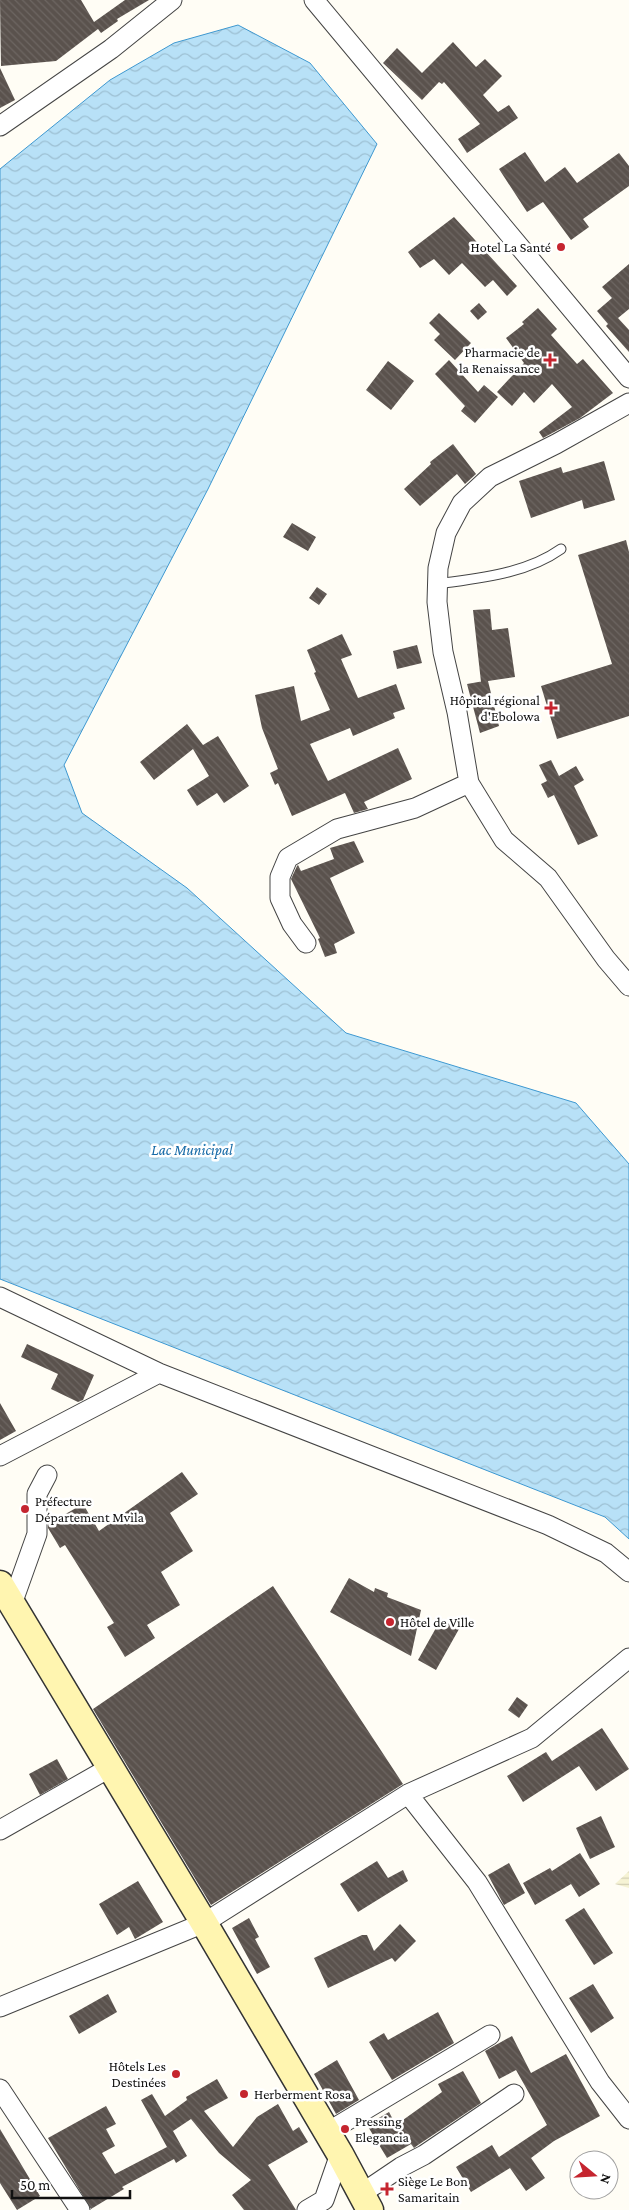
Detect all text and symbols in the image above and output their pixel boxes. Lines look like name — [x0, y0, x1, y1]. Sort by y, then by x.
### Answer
place label: Hotel La Santé — [471, 239, 551, 255]
marker: Hotel La Santé — [555, 241, 567, 253]
place label: Pharmacie de la Renaissance — [459, 344, 540, 376]
marker: Pharmacie de la Renaissance — [544, 354, 556, 366]
place label: Hôpital régional d'Ebolowa — [450, 692, 541, 724]
marker: Hôpital régional d'Ebolowa — [544, 701, 558, 715]
water label: Lac Municipal — [151, 1142, 233, 1159]
place label: Préfecture Département Mvila — [35, 1493, 145, 1525]
marker: Préfecture Département Mvila — [19, 1503, 31, 1515]
place label: Hôtel de Ville — [400, 1614, 474, 1630]
marker: Hôtel de Ville — [384, 1616, 396, 1628]
place label: Hôtels Les Destinées — [109, 2058, 166, 2090]
marker: Hôtels Les Destinées — [170, 2068, 182, 2080]
place label: Herberment Rosa — [254, 2086, 352, 2102]
marker: Herberment Rosa — [238, 2088, 250, 2100]
place label: Pressing Elegancia — [355, 2113, 410, 2145]
marker: Pressing Elegancia — [339, 2123, 351, 2135]
north arrow — [569, 2150, 619, 2200]
scale bar — [12, 2168, 130, 2200]
text: N — [597, 2172, 615, 2186]
place label: Siège Le Bon Samaritain — [398, 2173, 468, 2205]
text: 50 m — [20, 2177, 50, 2193]
marker: Siège Le Bon Samaritain — [380, 2182, 394, 2196]

